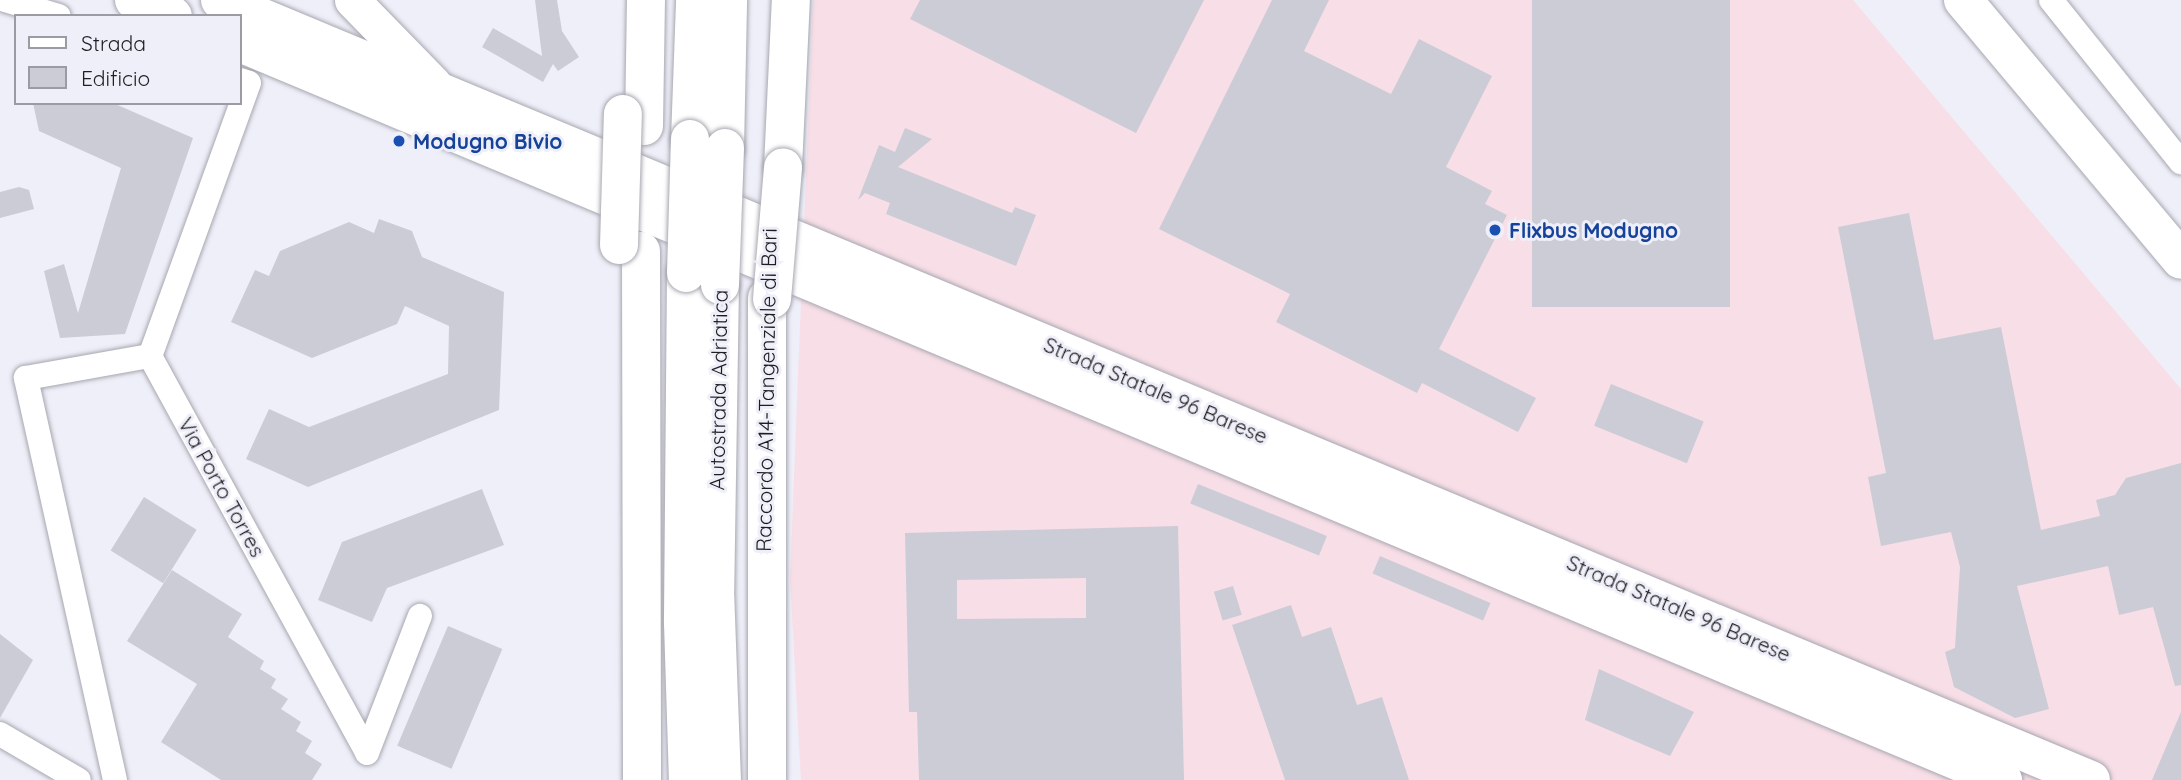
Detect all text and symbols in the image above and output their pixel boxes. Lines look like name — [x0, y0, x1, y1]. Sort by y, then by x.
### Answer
legend — [14, 14, 242, 105]
text: Strada — [81, 30, 146, 56]
text: Edificio — [81, 65, 150, 91]
place label: Modugno Bivio — [413, 128, 562, 154]
marker: Modugno Bivio — [391, 133, 407, 149]
place label: Flixbus Modugno — [1509, 217, 1678, 243]
marker: Flixbus Modugno — [1487, 222, 1503, 238]
street label: Raccordo A14-Tangenziale di Bari — [751, 228, 781, 552]
street label: Autostrada Adriatica — [704, 290, 732, 490]
street label: Strada Statale 96 Barese — [1040, 331, 1272, 449]
street label: Via Porto Torres — [173, 413, 271, 561]
street label: Strada Statale 96 Barese — [1563, 549, 1795, 667]

